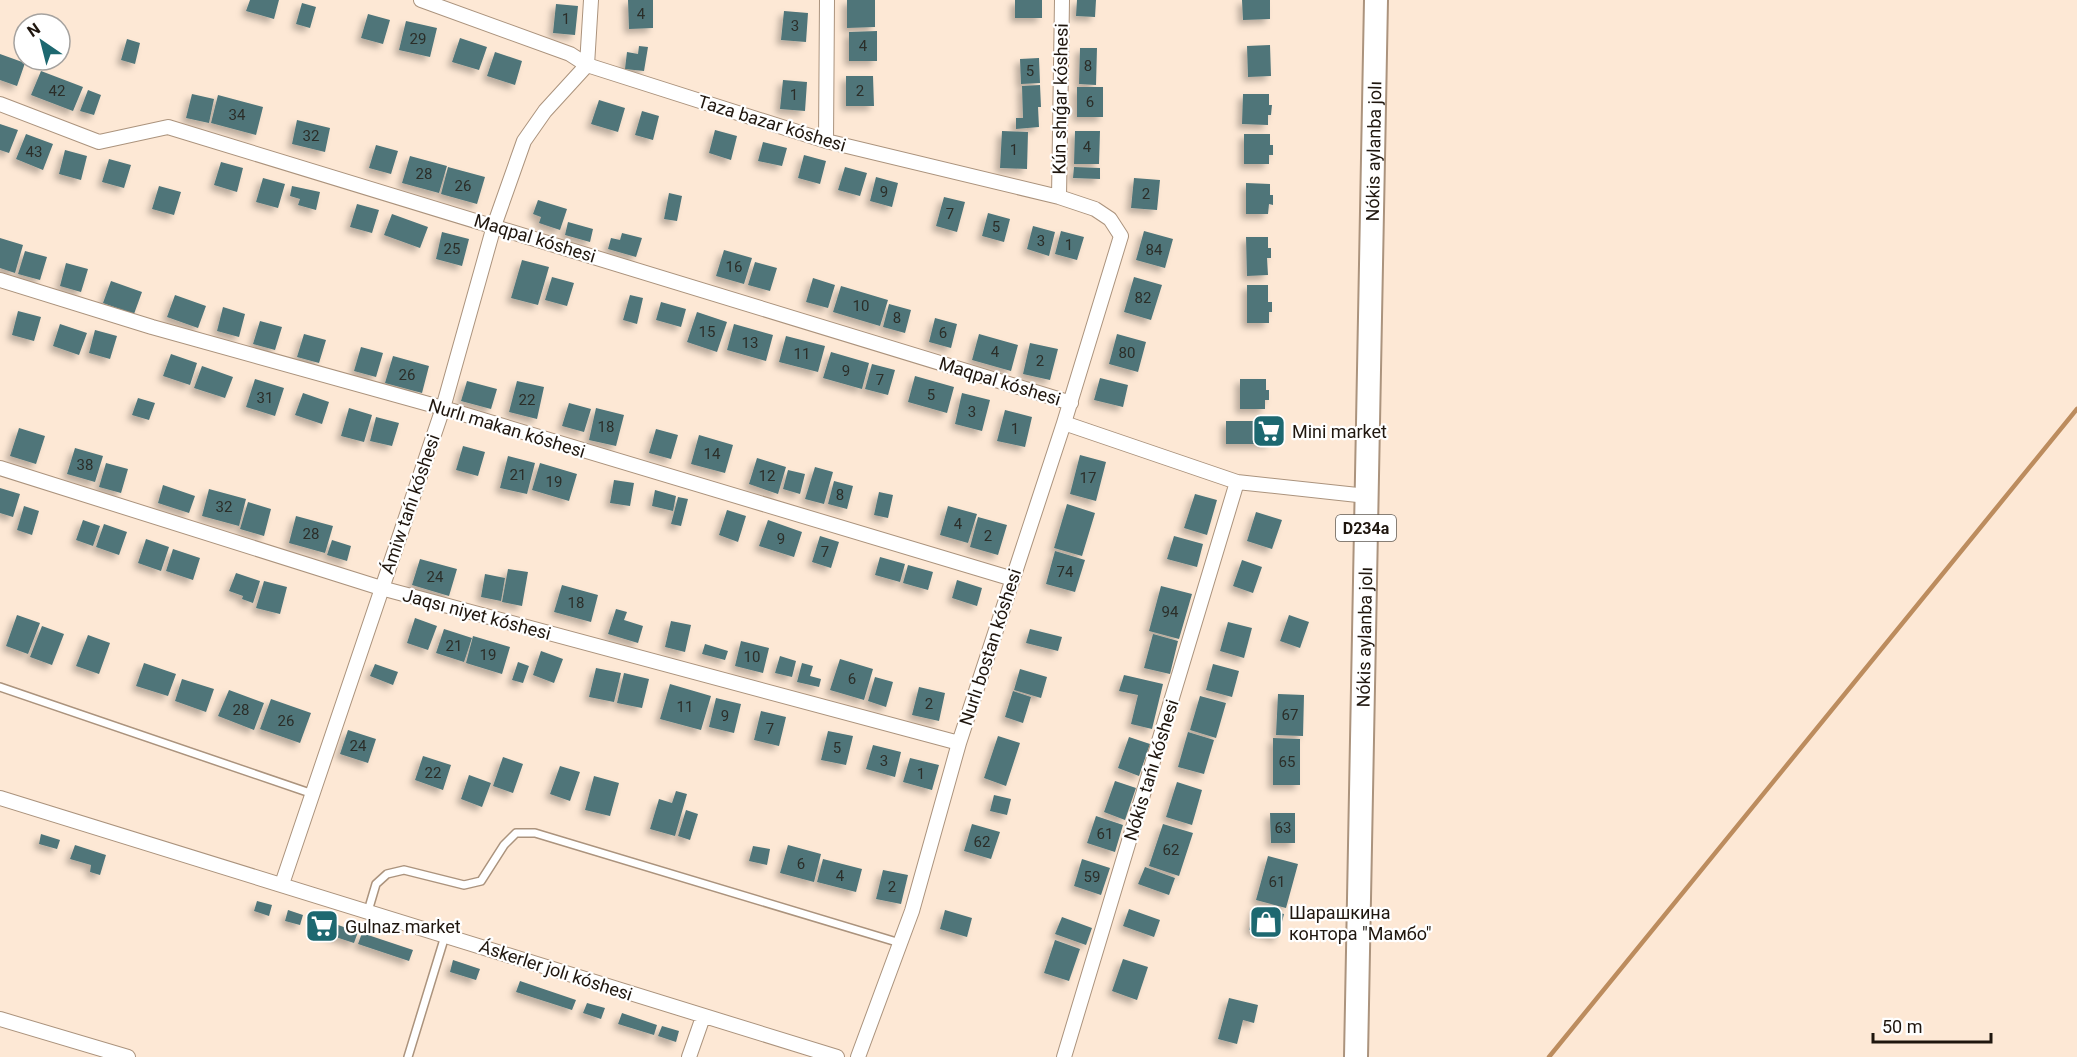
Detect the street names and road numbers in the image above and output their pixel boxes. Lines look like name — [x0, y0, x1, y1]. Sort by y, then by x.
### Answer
street label: Kún shıǵar kóshesi — [1048, 23, 1072, 175]
street label: Nókis aylanba jolı — [1361, 81, 1385, 222]
street label: Taza bazar kóshesi — [695, 90, 849, 156]
street label: Maqpal kóshesi — [472, 209, 598, 267]
street label: Maqpal kóshesi — [937, 352, 1063, 410]
street label: Nurlı makan kóshesi — [426, 394, 588, 462]
street label: Ámiw tańı kóshesi — [376, 431, 444, 577]
road number: D234a — [1336, 515, 1396, 541]
street label: Nurlı bostan kóshesi — [955, 566, 1025, 728]
street label: Nókis aylanba jolı — [1352, 567, 1376, 708]
street label: Jaqsı niyet kóshesi — [401, 584, 553, 644]
street label: Nókis tańı kóshesi — [1120, 697, 1182, 843]
street label: Áskerler jolı kóshesi — [477, 935, 635, 1005]

